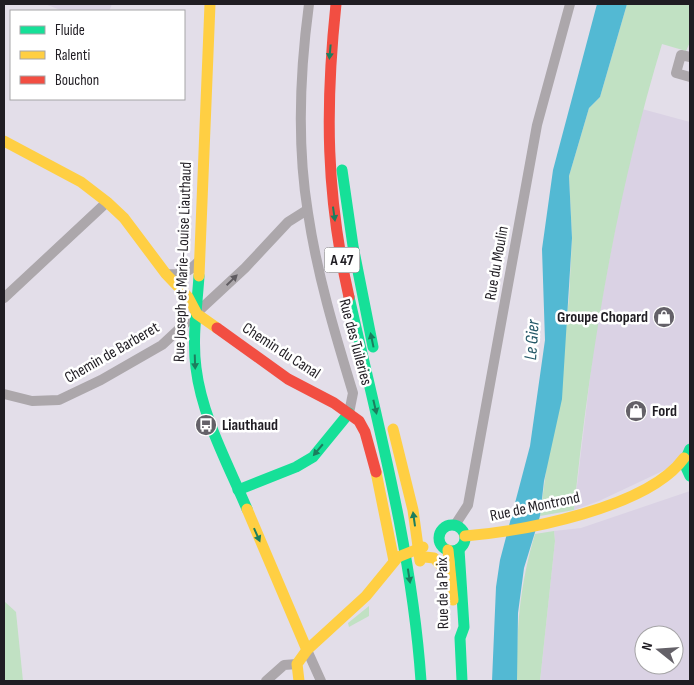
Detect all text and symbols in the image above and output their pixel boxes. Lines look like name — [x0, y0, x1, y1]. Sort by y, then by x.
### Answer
legend — [10, 10, 185, 100]
text: Fluide — [55, 21, 85, 40]
one-way arrow — [326, 44, 334, 60]
text: Ralenti — [55, 46, 90, 65]
text: Bouchon — [55, 71, 99, 90]
street label: Rue Joseph et Marie-Louise Liauthaud — [170, 162, 196, 362]
one-way arrow — [330, 207, 338, 223]
street label: Rue du Moulin — [481, 224, 513, 302]
road number: A 47 — [324, 248, 360, 272]
one-way arrow — [226, 274, 238, 286]
street label: Rue des Tuileries — [334, 297, 376, 387]
shop icon: Groupe Chopard — [652, 305, 676, 329]
place label: Groupe Chopard — [557, 308, 648, 327]
street label: Chemin de Barberet — [61, 318, 163, 388]
water label: Le Gier — [520, 318, 544, 361]
street label: Chemin du Canal — [238, 319, 324, 383]
one-way arrow — [368, 332, 376, 347]
one-way arrow — [191, 355, 199, 371]
shop icon: Ford — [624, 399, 648, 423]
one-way arrow — [371, 400, 379, 415]
place label: Ford — [652, 402, 677, 421]
bus stop icon: Liauthaud — [194, 413, 218, 437]
place label: Liauthaud — [222, 416, 278, 435]
one-way arrow — [313, 443, 324, 456]
street label: Rue de Montrond — [488, 488, 582, 526]
one-way arrow — [410, 511, 418, 527]
one-way arrow — [254, 528, 262, 542]
street label: Rue de la Paix — [433, 557, 453, 629]
one-way arrow — [406, 569, 414, 585]
north arrow — [634, 625, 684, 675]
text: N — [638, 640, 656, 652]

